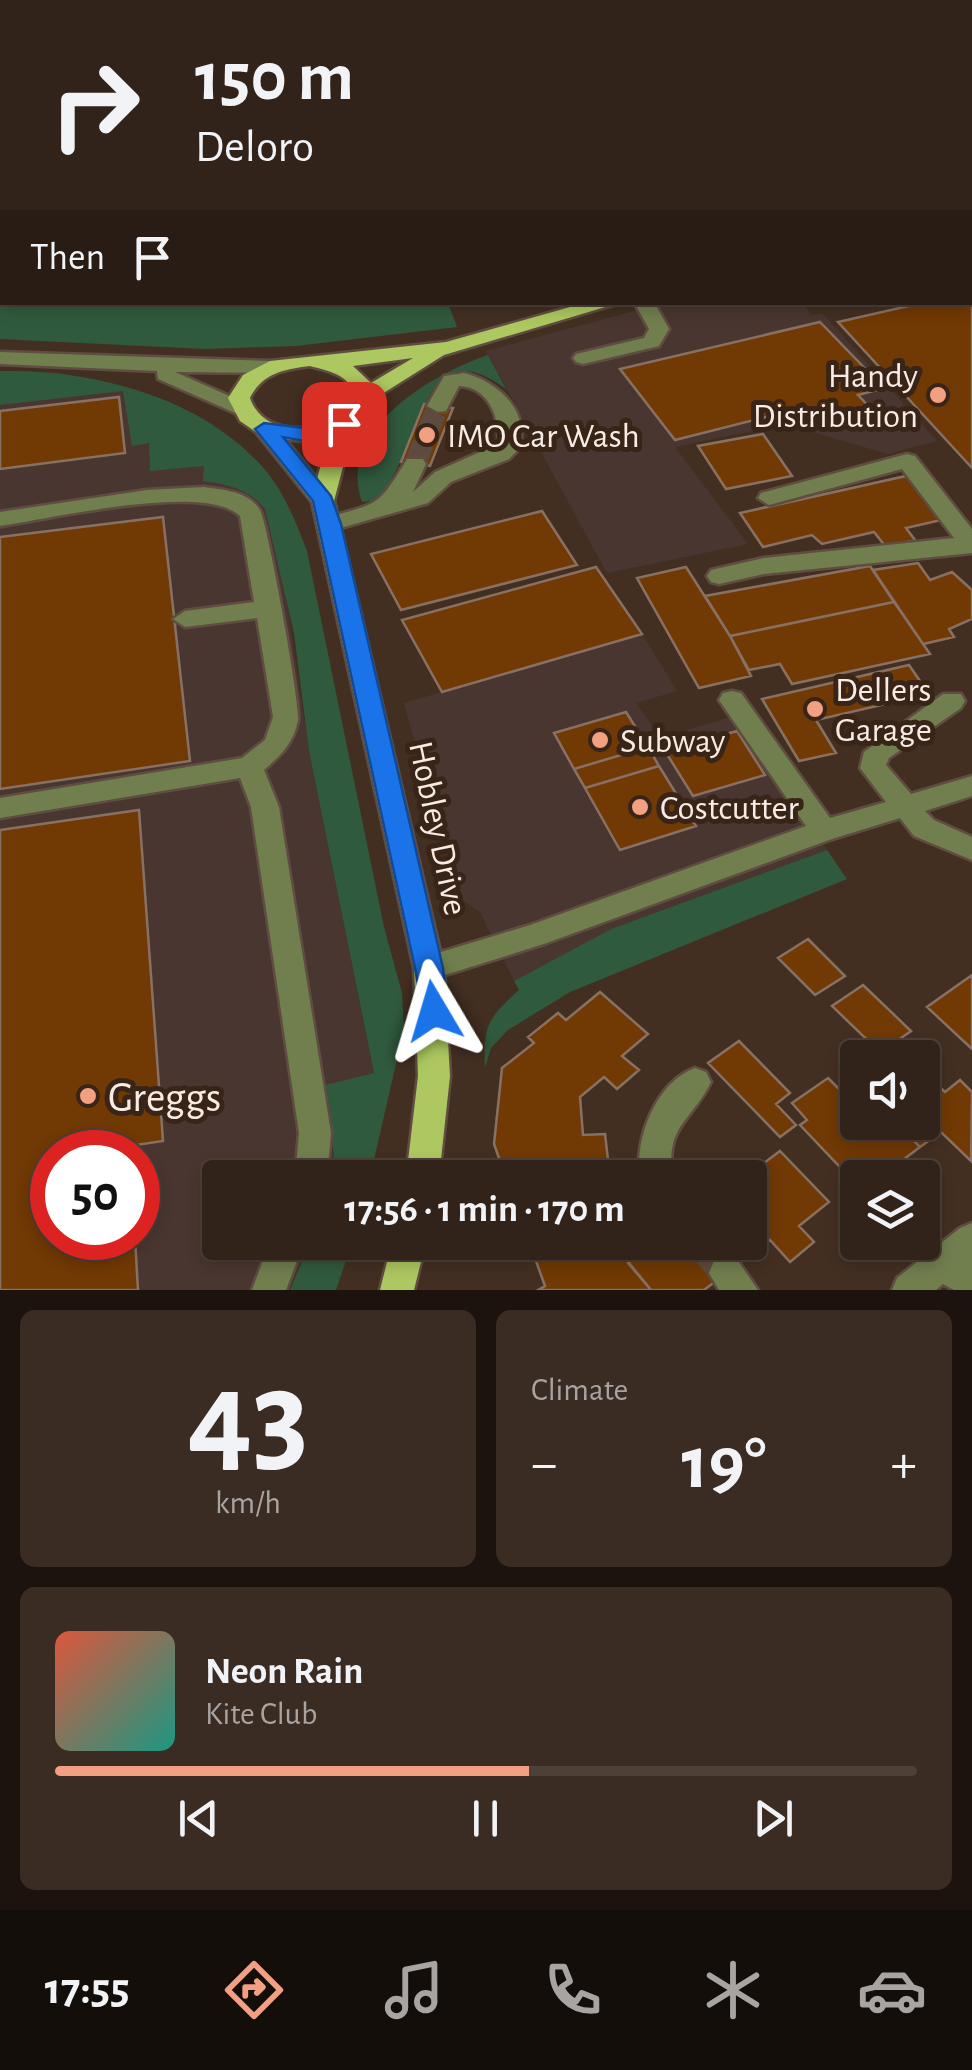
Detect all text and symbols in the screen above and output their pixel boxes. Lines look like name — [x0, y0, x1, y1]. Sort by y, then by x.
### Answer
icon: right — [30, 40, 160, 170]
text: 150 m — [195, 43, 354, 113]
text: Deloro — [195, 125, 314, 170]
icon: arrive — [125, 230, 180, 285]
text: Then — [30, 239, 105, 277]
place label: Handy Distribution — [753, 359, 918, 434]
pin — [302, 382, 387, 467]
marker: Handy Distribution — [927, 384, 949, 406]
icon: arrive — [317, 397, 372, 452]
place label: IMO Car Wash — [447, 419, 640, 454]
marker: IMO Car Wash — [416, 424, 438, 446]
place label: Dellers Garage — [835, 673, 932, 748]
marker: Dellers Garage — [804, 698, 826, 720]
place label: Subway — [620, 724, 726, 759]
marker: Subway — [589, 729, 611, 751]
street label: Hobley Drive — [402, 738, 473, 918]
place label: Costcutter — [660, 791, 800, 826]
marker: Costcutter — [629, 796, 651, 818]
position arrow — [382, 959, 486, 1063]
map controls — [840, 1040, 940, 1260]
button: sound — [840, 1040, 940, 1140]
place label: Greggs — [108, 1077, 221, 1119]
marker: Greggs — [77, 1085, 99, 1107]
speed limit sign: 50 — [30, 1130, 160, 1260]
button: layers — [840, 1160, 940, 1260]
text: 17:56 · 1 min · 170 m — [344, 1191, 625, 1229]
text: 43 — [187, 1354, 309, 1484]
text: Climate — [531, 1374, 628, 1406]
text: 19° — [681, 1427, 767, 1502]
text: − — [531, 1437, 557, 1492]
text: + — [891, 1437, 917, 1492]
text: km/h — [215, 1487, 281, 1519]
text: Neon Rain — [205, 1653, 363, 1691]
text: Kite Club — [205, 1698, 317, 1730]
icon: previous — [171, 1791, 226, 1846]
icon: pause — [458, 1791, 513, 1846]
icon: next — [746, 1791, 801, 1846]
icon: directions — [219, 1955, 289, 2025]
icon: music — [379, 1955, 449, 2025]
icon: phone — [538, 1955, 608, 2025]
icon: climate — [698, 1955, 768, 2025]
icon: car — [857, 1955, 927, 2025]
text: 17:55 — [45, 1967, 130, 2012]

